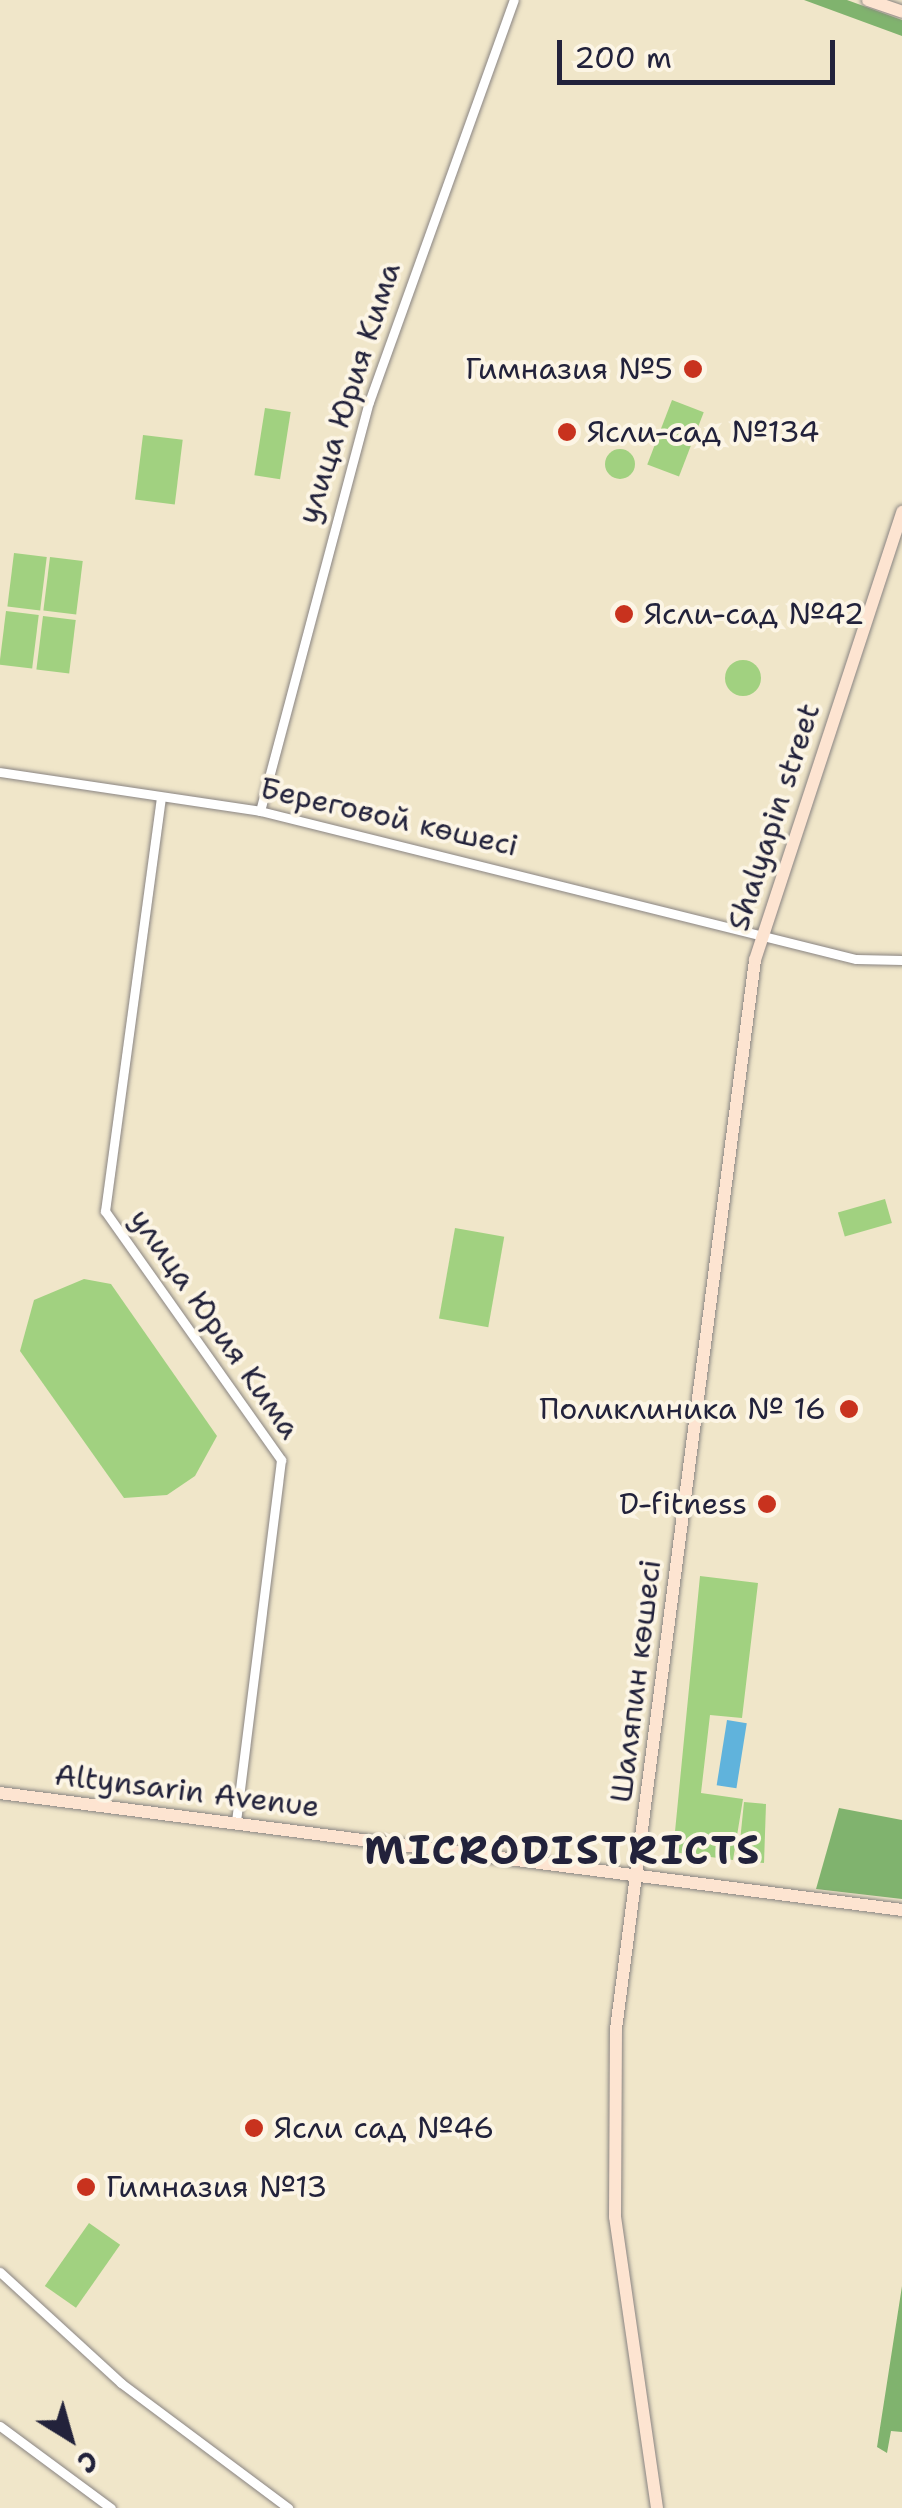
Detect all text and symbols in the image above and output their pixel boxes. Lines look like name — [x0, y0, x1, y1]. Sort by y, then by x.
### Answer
scale bar — [562, 20, 840, 82]
text: 200 m — [574, 37, 672, 78]
street label: улица Юрия Кима — [290, 258, 408, 528]
place label: Гимназия №5 — [465, 351, 673, 387]
marker: Гимназия №5 — [682, 358, 704, 380]
place label: Ясли-сад №134 — [587, 414, 820, 450]
marker: Ясли-сад №134 — [556, 421, 578, 443]
place label: Ясли-сад №42 — [644, 596, 864, 632]
marker: Ясли-сад №42 — [613, 603, 635, 625]
street label: Shalyapin street — [720, 699, 828, 935]
street label: Береговой көшесі — [257, 770, 521, 864]
street label: улица Юрия Кима — [122, 1202, 308, 1446]
place label: Поликлиника № 16 — [539, 1391, 826, 1427]
marker: Поликлиника № 16 — [836, 1396, 862, 1422]
place label: D-fitness — [619, 1486, 747, 1522]
marker: D-fitness — [756, 1493, 778, 1515]
street label: Шаляпин көшесі — [603, 1557, 669, 1805]
street label: Altynsarin Avenue — [53, 1757, 321, 1825]
district label: MICRODISTRICTS — [364, 1826, 762, 1874]
place label: Ясли сад №46 — [274, 2110, 494, 2146]
marker: Ясли сад №46 — [243, 2117, 265, 2139]
place label: Гимназия №13 — [106, 2169, 327, 2205]
marker: Гимназия №13 — [75, 2176, 97, 2198]
north arrow — [20, 2388, 120, 2488]
text: С — [70, 2442, 106, 2482]

